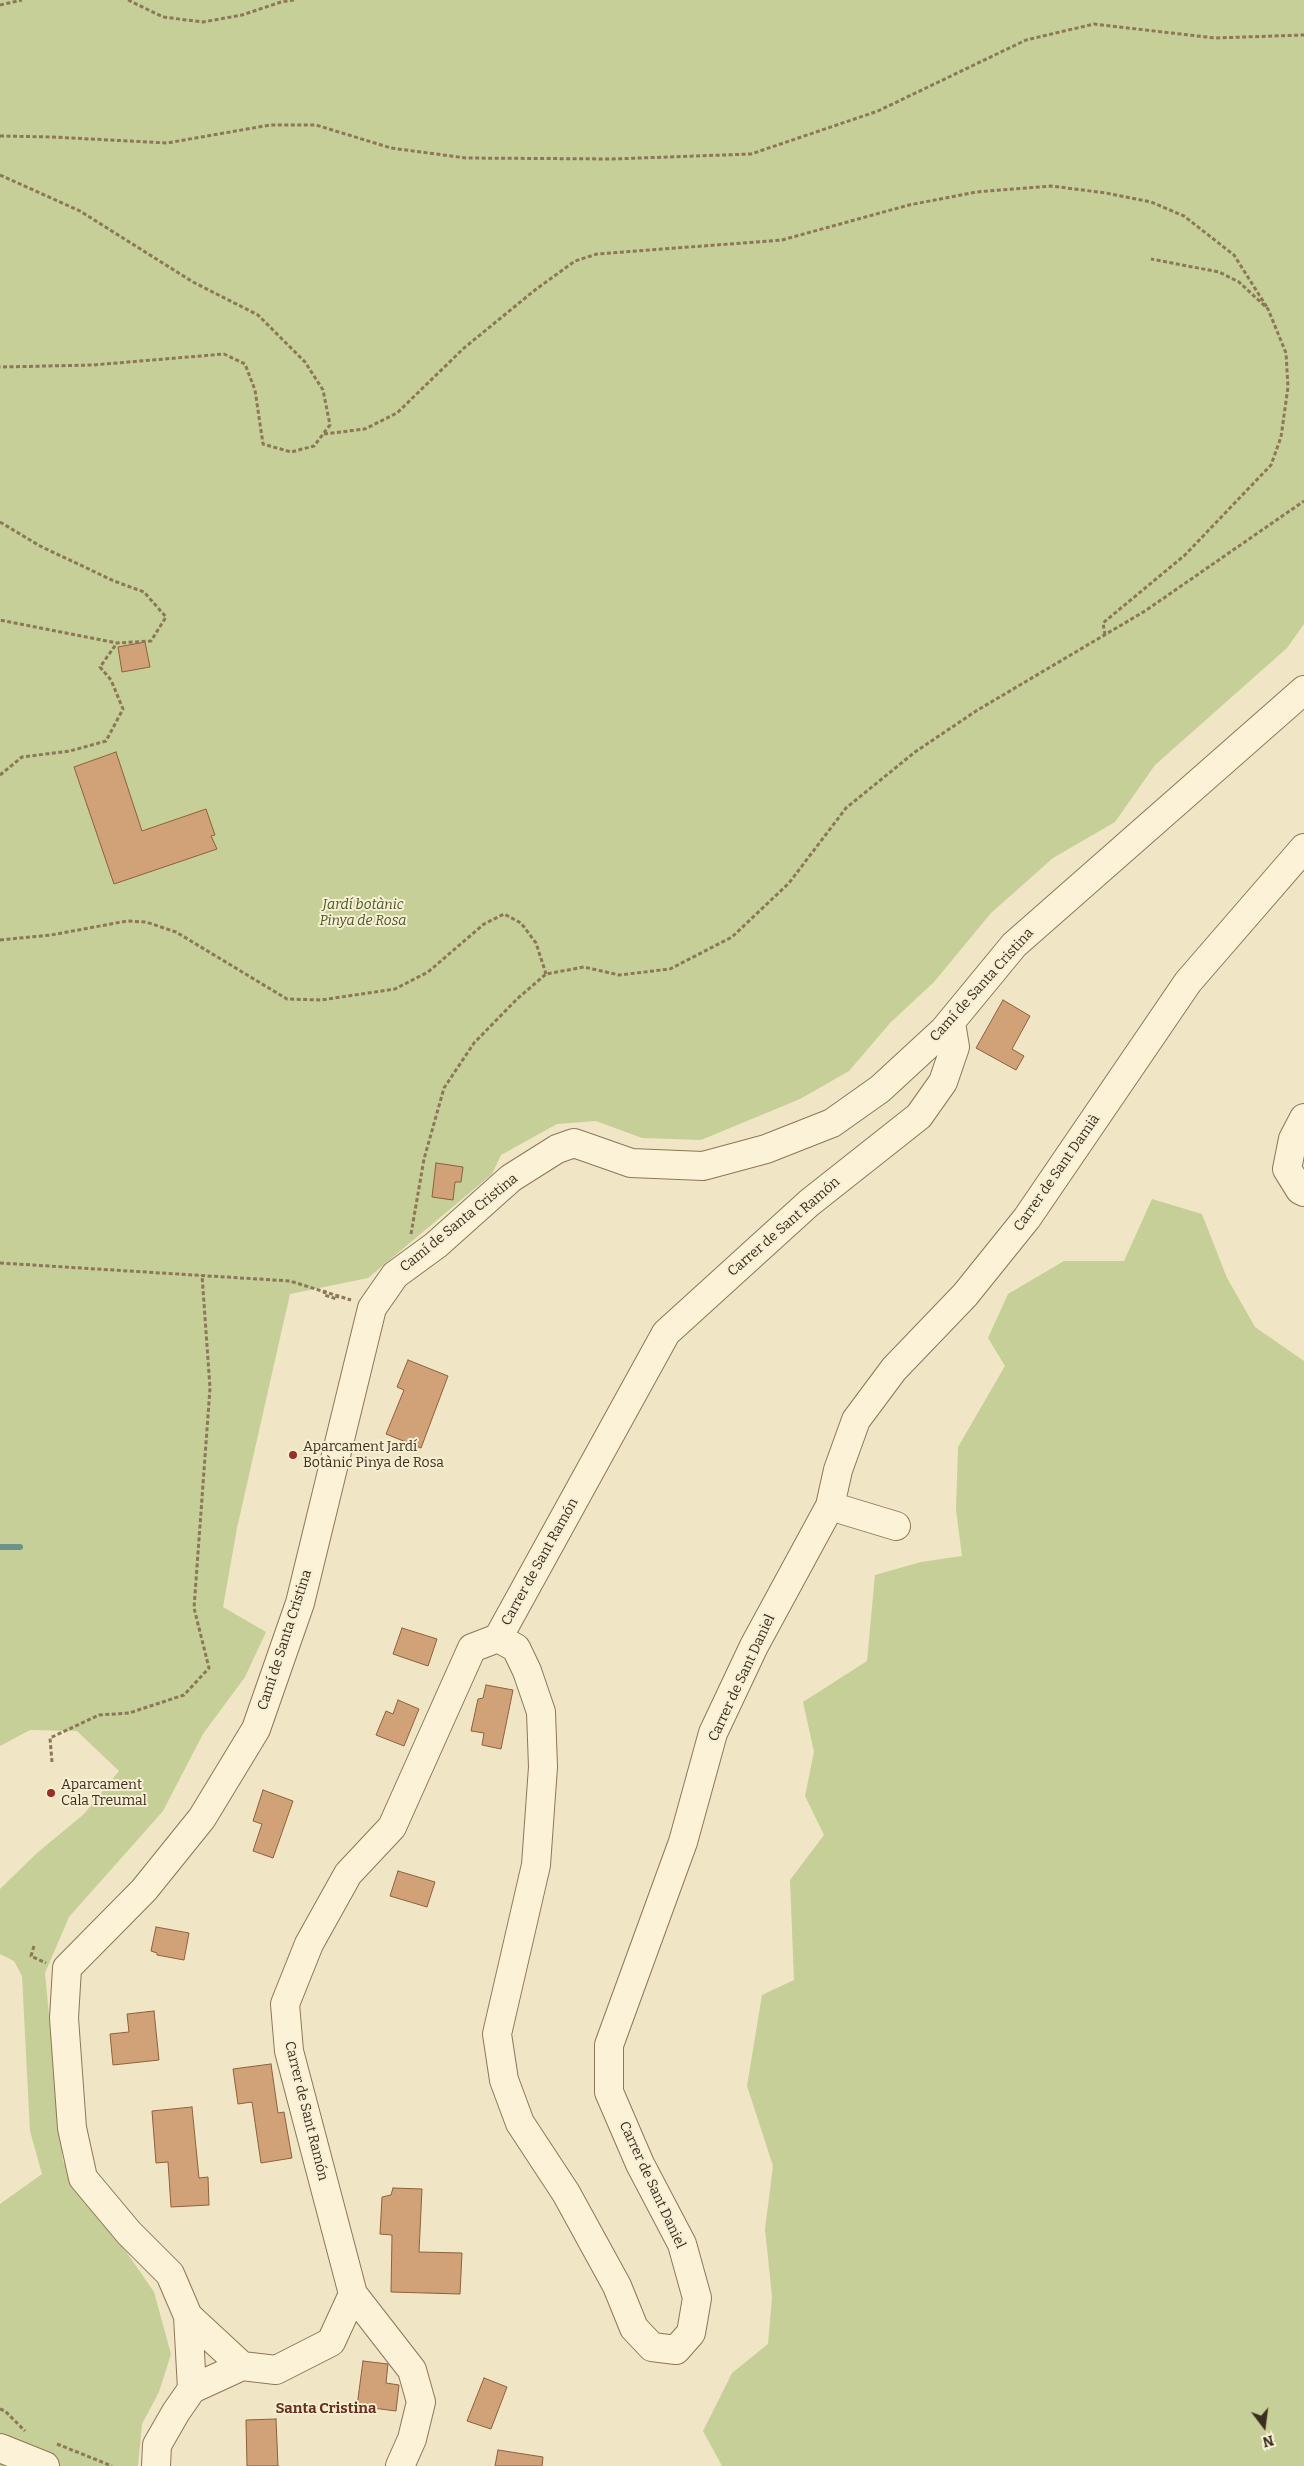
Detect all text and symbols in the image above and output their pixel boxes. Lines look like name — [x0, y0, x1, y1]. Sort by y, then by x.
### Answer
park label: Jardí botànic Pinya de Rosa — [320, 897, 406, 930]
street label: Camí de Santa Cristina — [927, 925, 1037, 1045]
street label: Carrer de Sant Damià — [1010, 1111, 1104, 1235]
street label: Camí de Santa Cristina — [397, 1170, 521, 1276]
street label: Carrer de Sant Ramón — [725, 1174, 843, 1280]
place label: Aparcament Jardí Botànic Pinya de Rosa — [303, 1439, 444, 1471]
marker: Aparcament Jardí Botànic Pinya de Rosa — [287, 1449, 299, 1461]
street label: Carrer de Sant Ramón — [498, 1495, 582, 1629]
street label: Camí de Santa Cristina — [254, 1568, 316, 1712]
street label: Carrer de Sant Daniel — [705, 1612, 779, 1744]
place label: Aparcament Cala Treumal — [61, 1777, 147, 1810]
marker: Aparcament Cala Treumal — [45, 1787, 57, 1799]
street label: Carrer de Sant Ramón — [281, 2040, 331, 2182]
street label: Carrer de Sant Daniel — [615, 2119, 689, 2251]
district label: Santa Cristina — [276, 2400, 376, 2418]
north arrow — [1239, 2401, 1289, 2451]
text: N — [1261, 2431, 1275, 2451]

